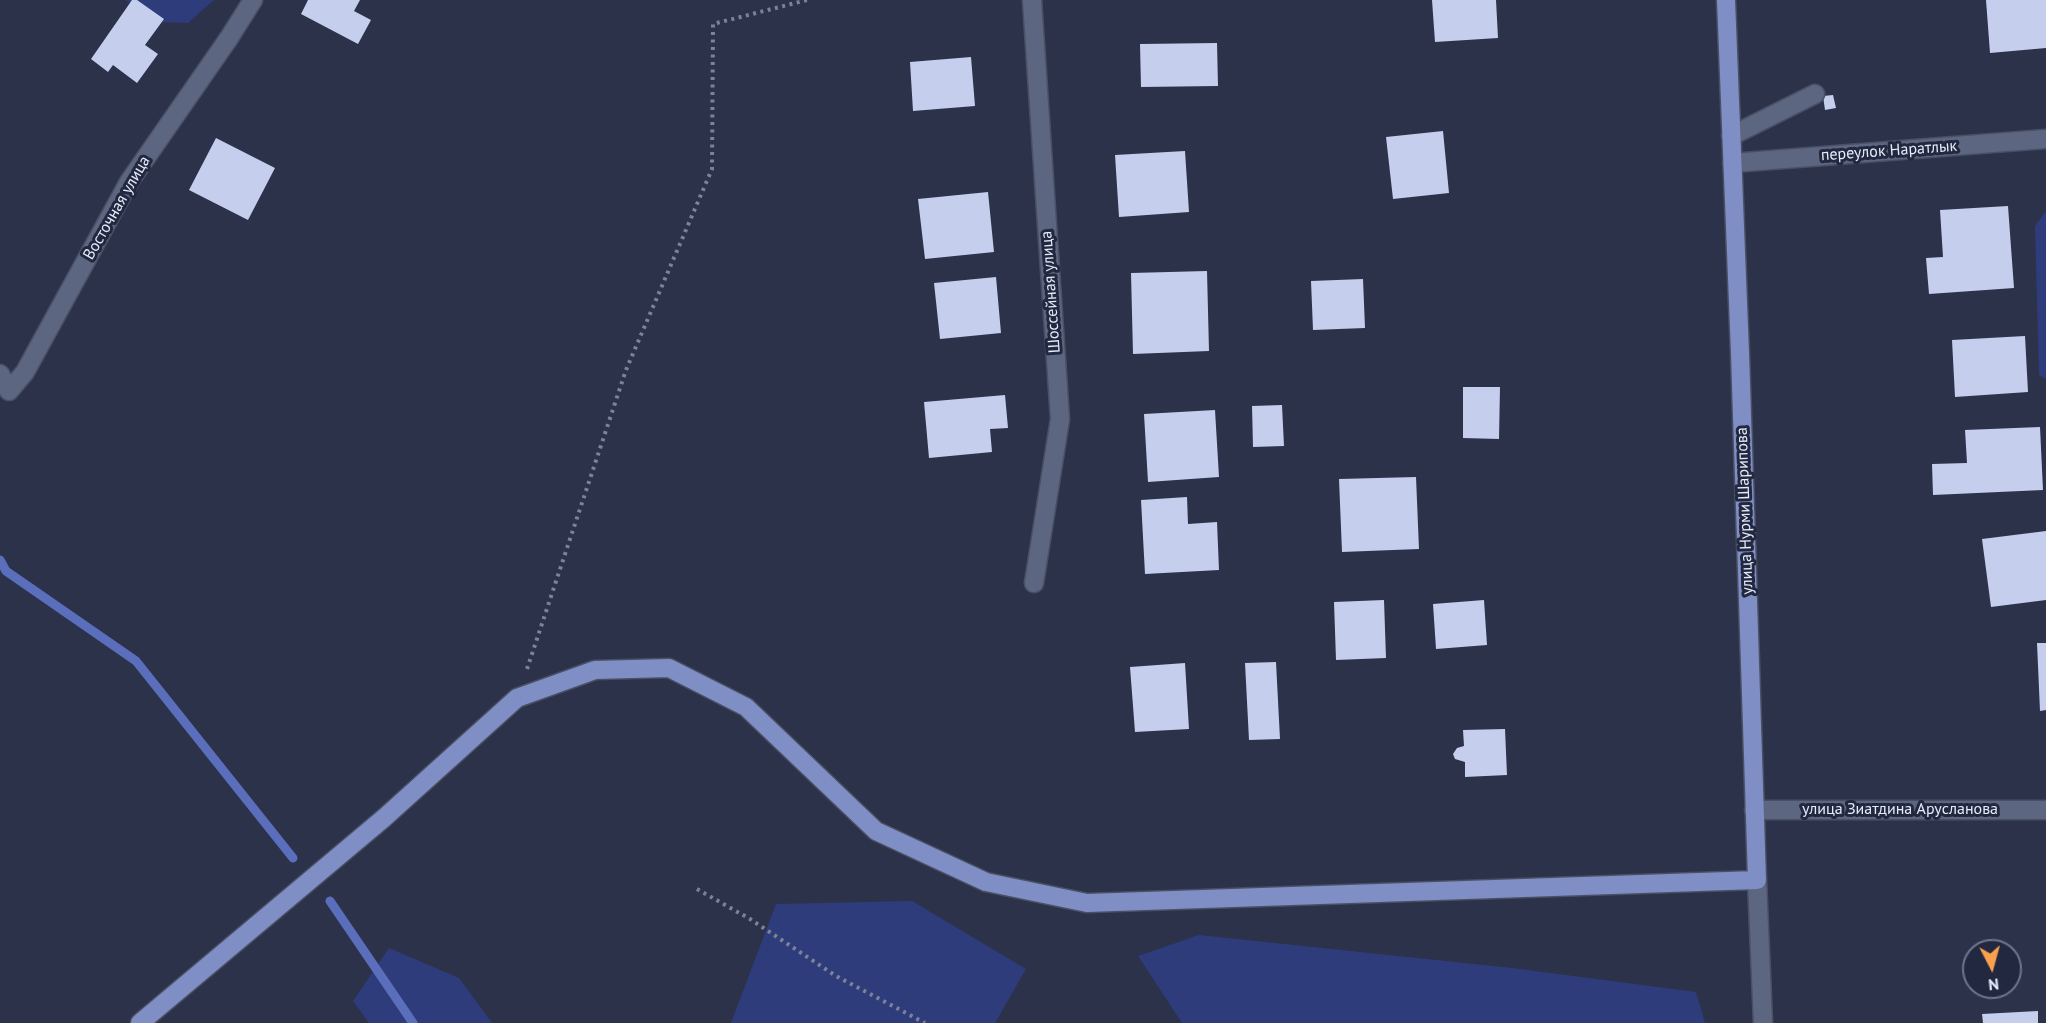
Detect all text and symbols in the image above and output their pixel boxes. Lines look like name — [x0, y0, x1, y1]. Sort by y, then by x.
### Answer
street label: переулок Наратлык — [1820, 137, 1958, 165]
street label: Восточная улица — [80, 153, 154, 263]
street label: Шоссейная улица — [1037, 230, 1065, 354]
street label: улица Нурми Шарипова — [1732, 427, 1758, 595]
street label: улица Зиатдина Арусланова — [1802, 799, 1998, 819]
north arrow — [1962, 939, 2022, 999]
text: N — [1987, 974, 2000, 995]

